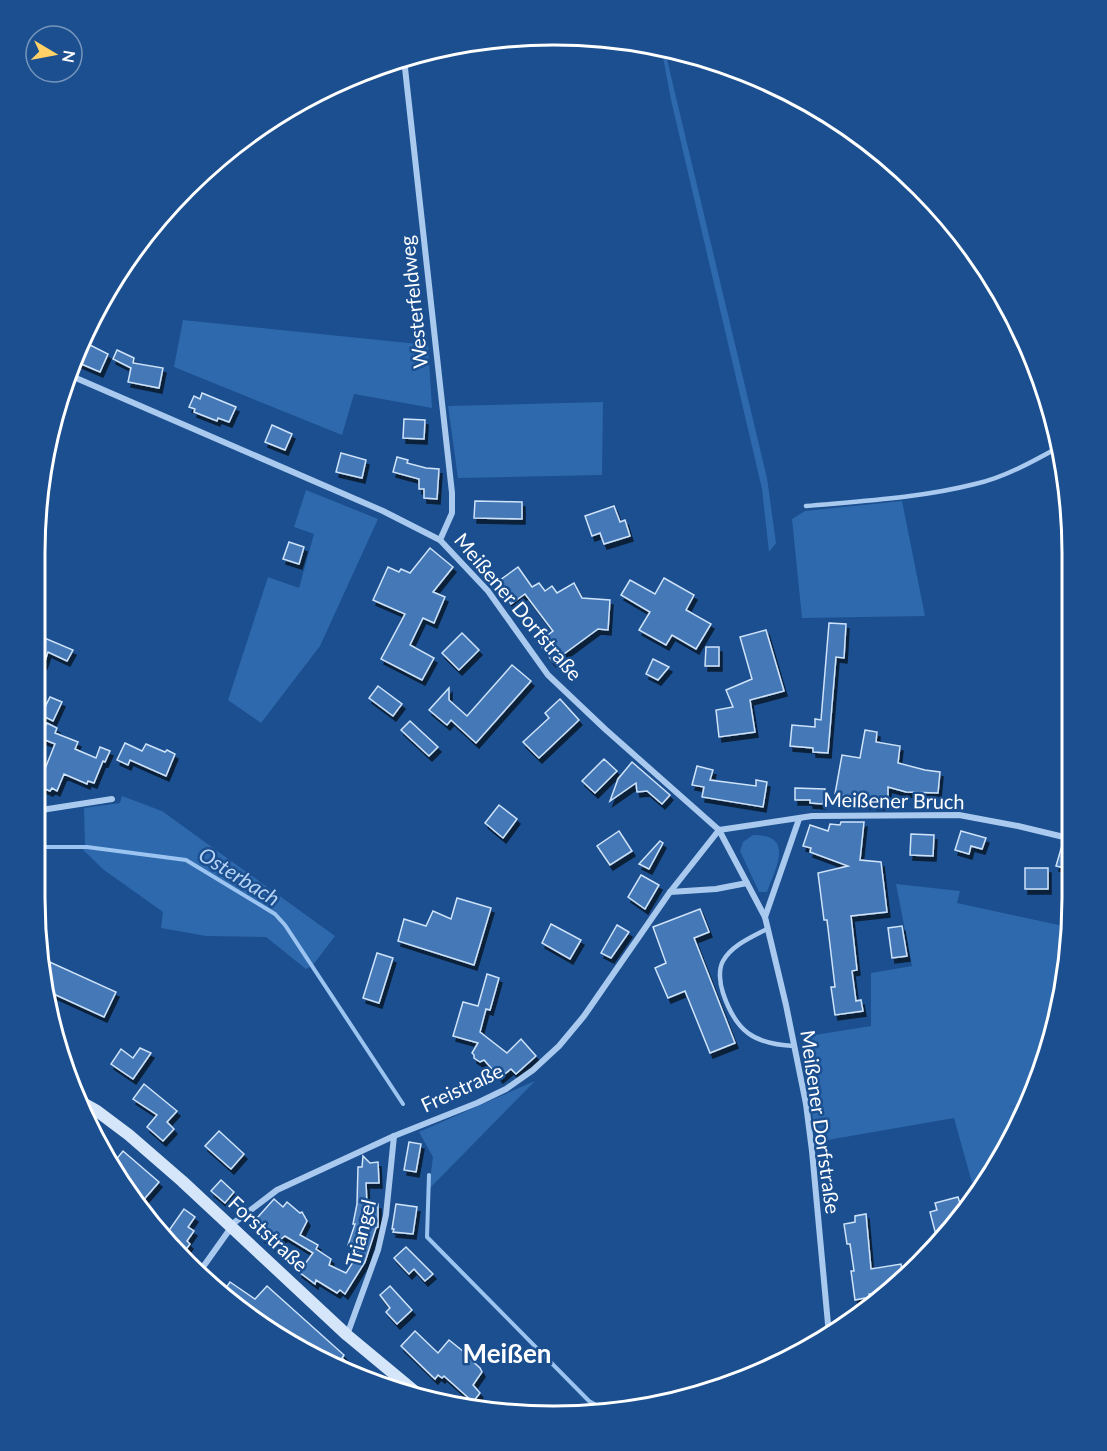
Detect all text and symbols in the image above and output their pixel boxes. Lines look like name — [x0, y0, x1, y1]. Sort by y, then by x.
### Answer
north arrow — [24, 24, 84, 84]
text: N — [59, 49, 80, 64]
street label: Westerfeldweg — [394, 234, 432, 370]
street label: Meißener Dorfstraße — [450, 528, 587, 685]
street label: Meißener Bruch — [823, 787, 965, 813]
water label: Osterbach — [195, 841, 285, 910]
street label: Meißener Dorfstraße — [796, 1028, 846, 1215]
street label: Freistraße — [417, 1058, 506, 1117]
street label: Forststraße — [224, 1190, 313, 1276]
street label: Triangel — [340, 1197, 380, 1269]
district label: Meißen — [463, 1337, 551, 1369]

